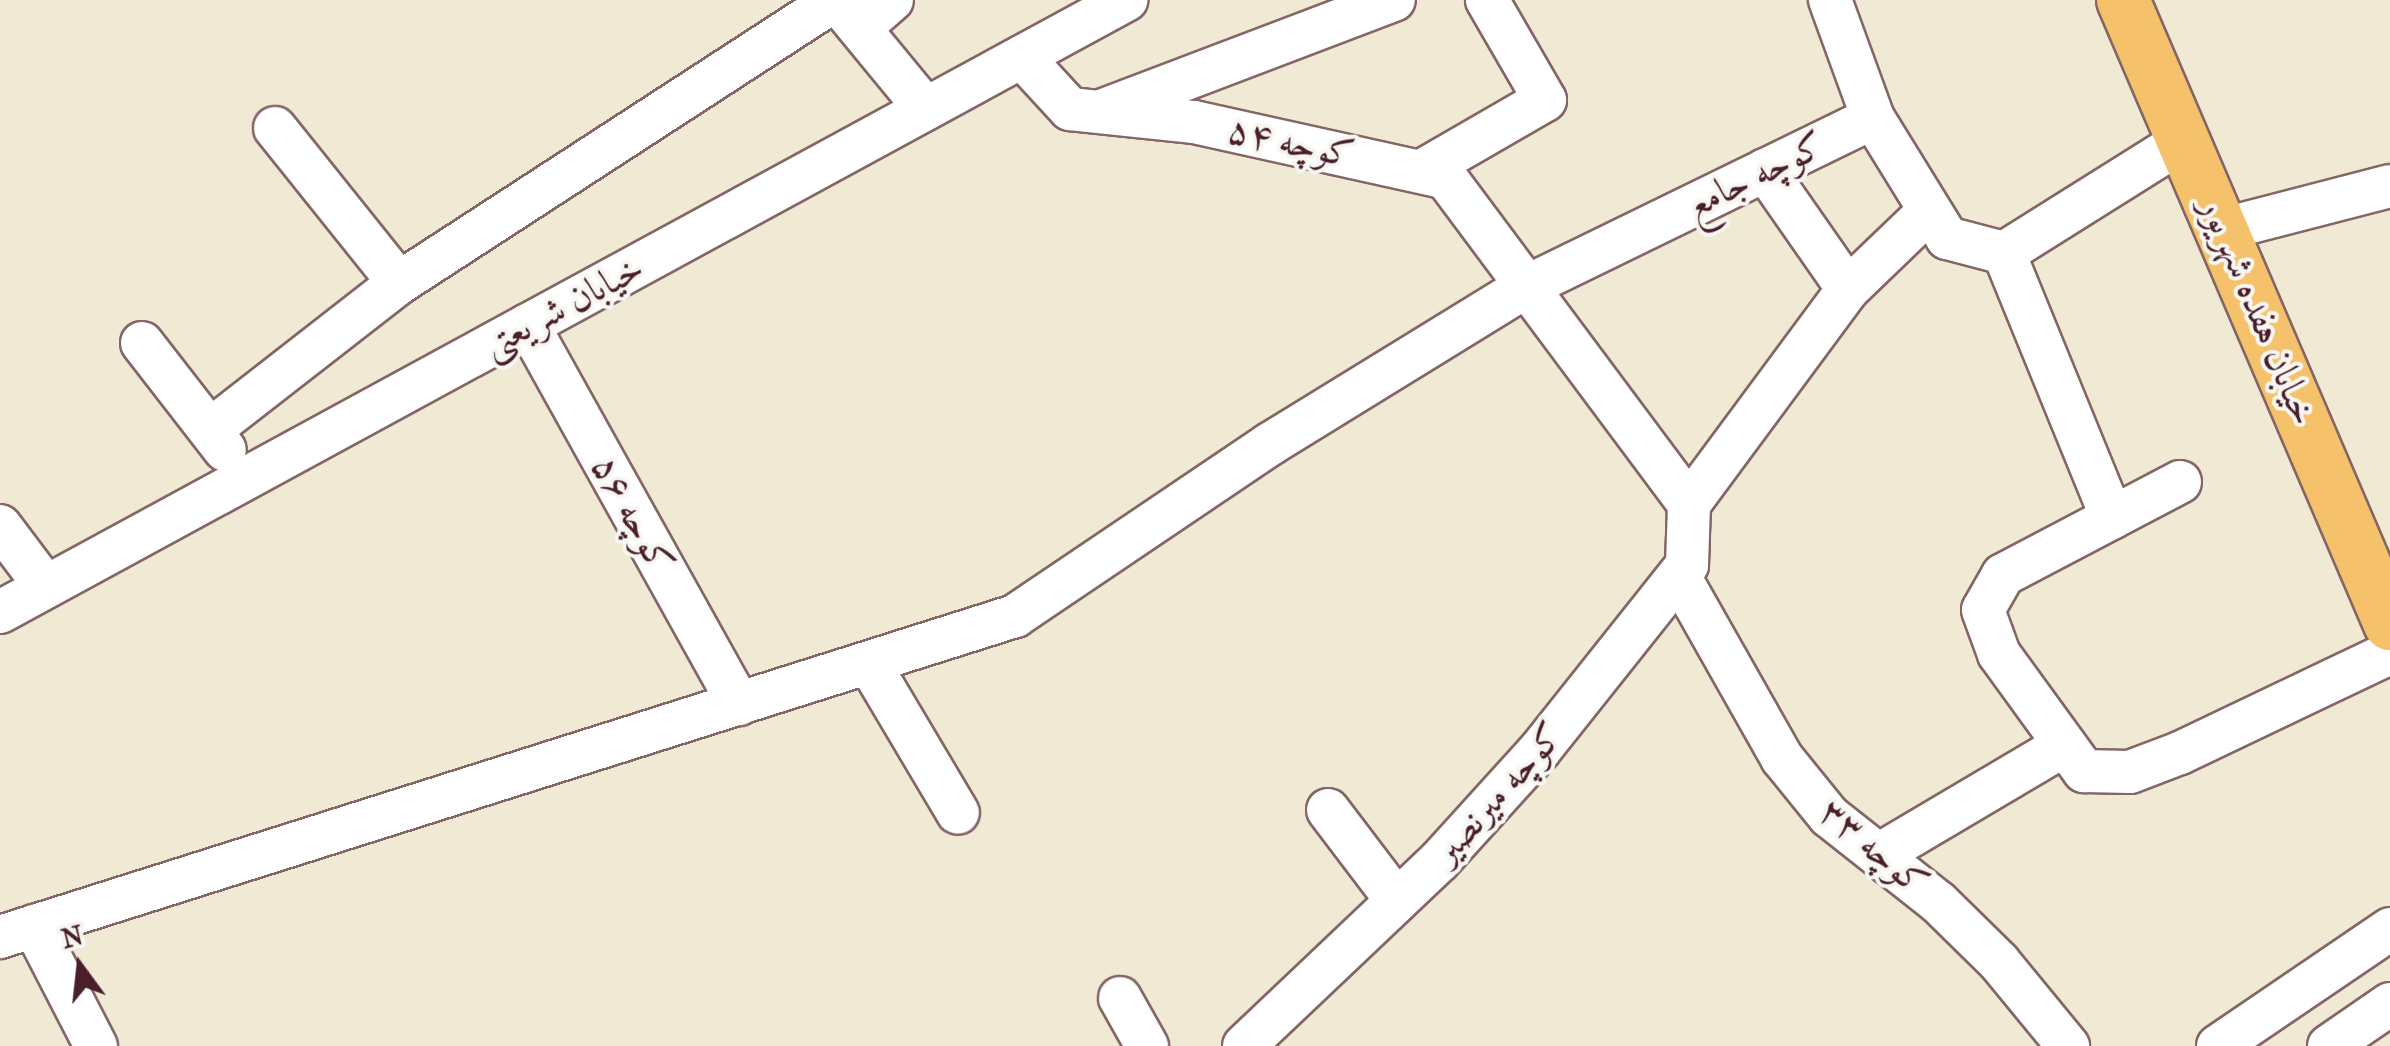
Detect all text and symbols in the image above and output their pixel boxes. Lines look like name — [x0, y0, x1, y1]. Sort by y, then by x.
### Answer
street label: کوچه ۵۴ — [1224, 106, 1358, 178]
street label: کوچه جامع — [1678, 122, 1832, 228]
street label: خیابان هفده شهریور — [2190, 190, 2328, 432]
street label: خیابان شریعتی — [475, 245, 651, 367]
street label: کوچه ۵۶ — [582, 447, 684, 581]
street label: کوچه میرنصیر — [1423, 713, 1573, 873]
street label: کوچه ۳۳ — [1810, 788, 1938, 906]
north arrow — [30, 916, 130, 1016]
text: N — [58, 918, 87, 955]

